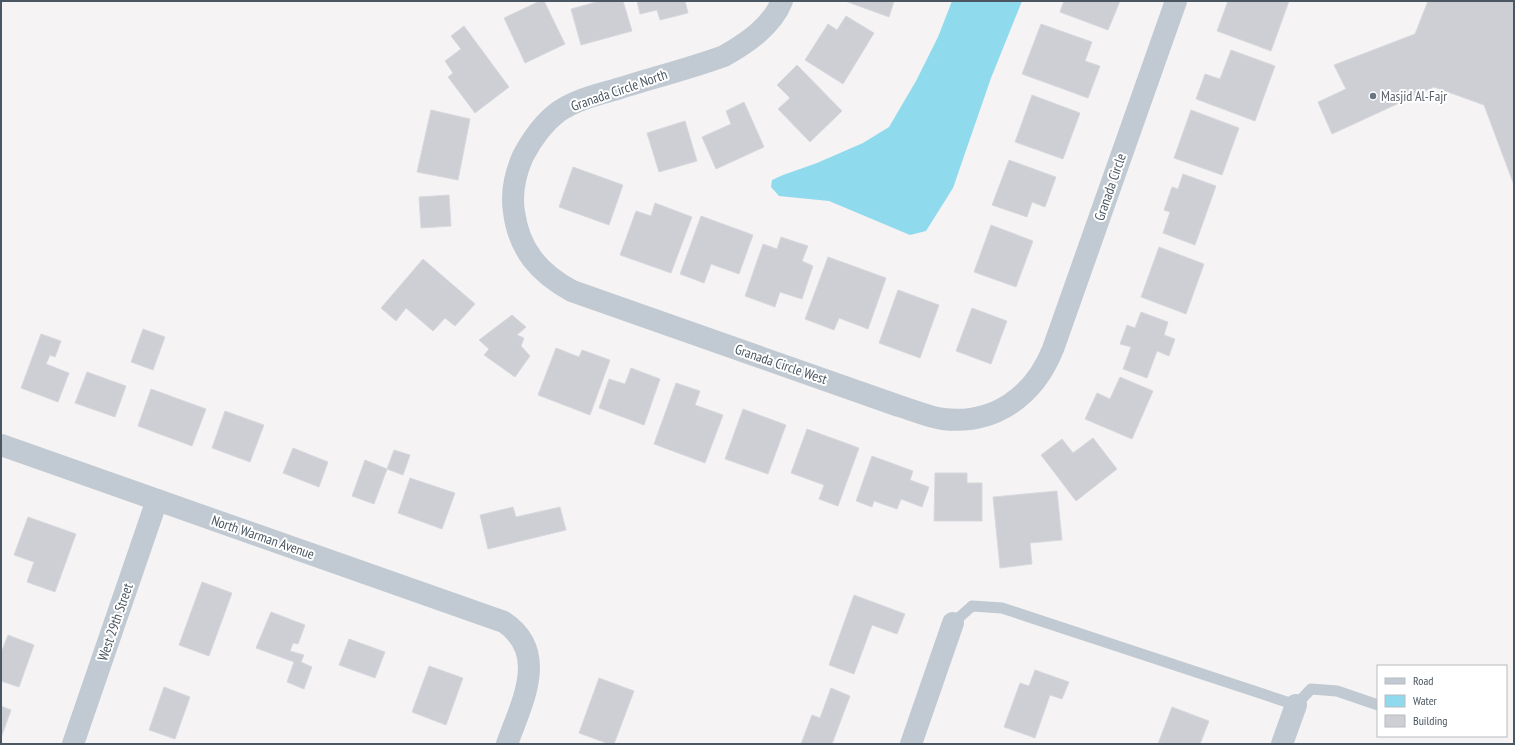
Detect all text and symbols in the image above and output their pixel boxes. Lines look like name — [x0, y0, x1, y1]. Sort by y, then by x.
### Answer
street label: Granada Circle North — [568, 65, 670, 115]
place label: Masjid Al-Fajr — [1381, 87, 1447, 105]
marker: Masjid Al-Fajr — [1368, 91, 1378, 101]
street label: Granada Circle — [1090, 151, 1130, 223]
street label: Granada Circle West — [733, 340, 829, 388]
street label: North Warman Avenue — [209, 511, 317, 563]
street label: West 29th Street — [93, 581, 137, 663]
legend — [1377, 665, 1507, 737]
text: Road — [1413, 673, 1433, 688]
text: Water — [1413, 693, 1438, 708]
text: Building — [1413, 713, 1448, 728]

